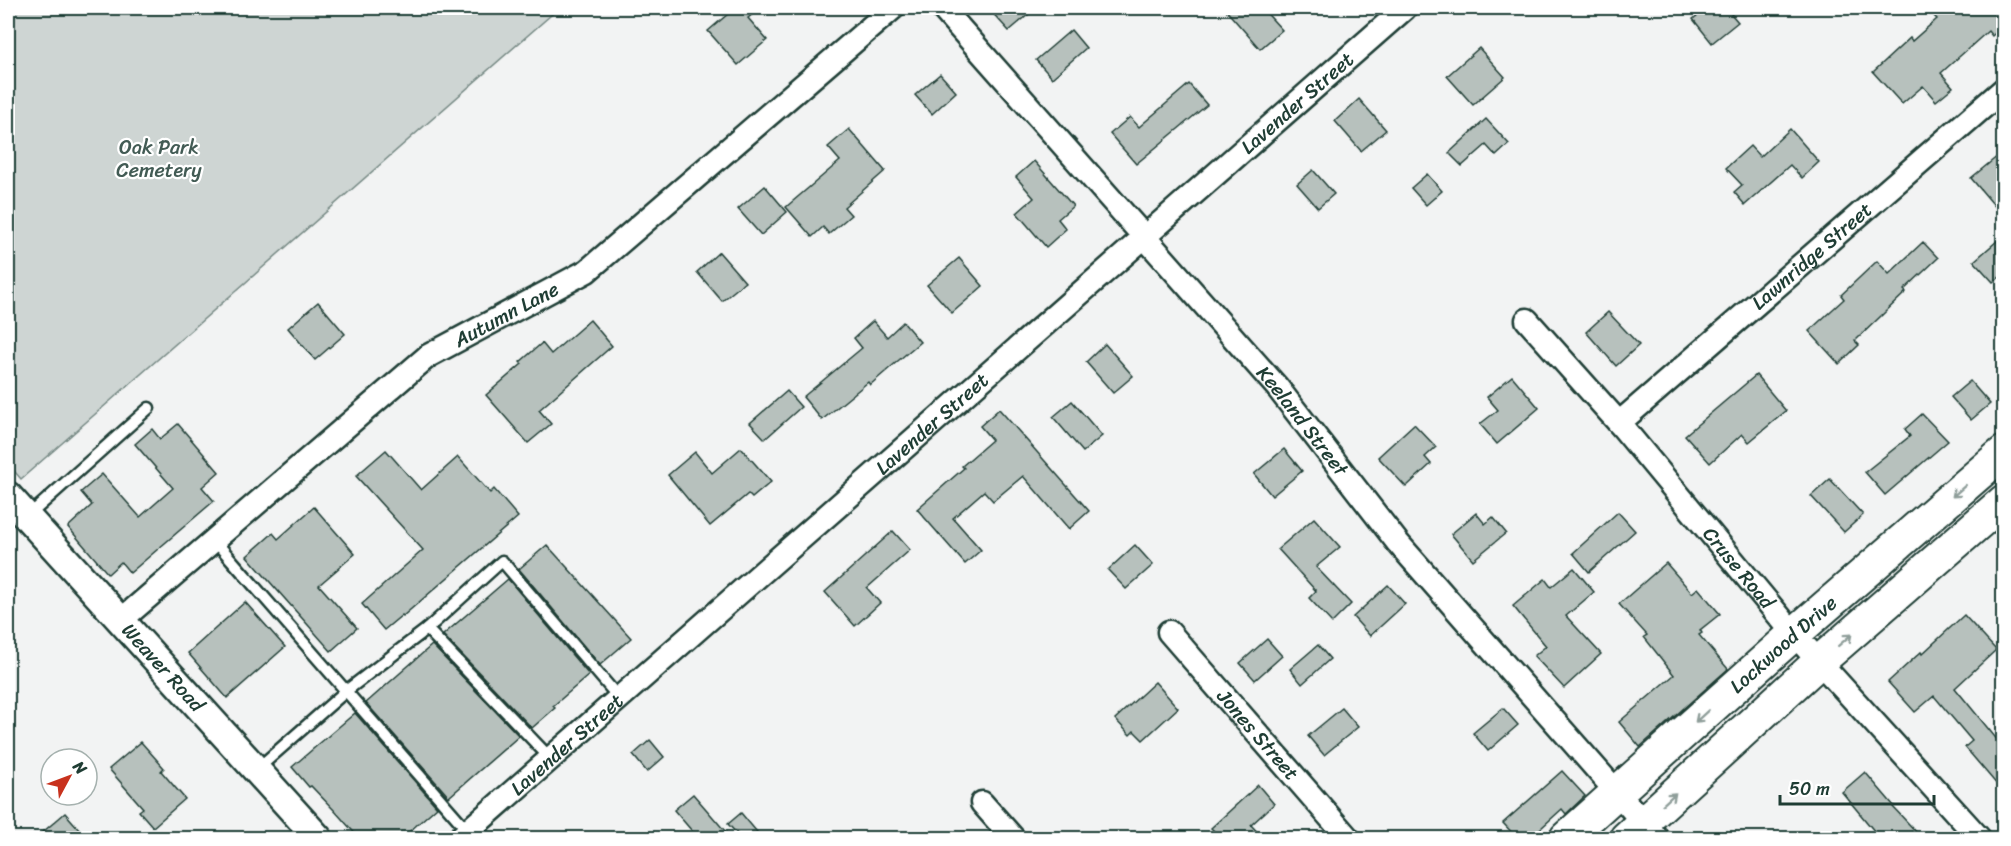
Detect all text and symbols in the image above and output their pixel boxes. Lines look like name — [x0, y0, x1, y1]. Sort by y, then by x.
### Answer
street label: Lavender Street — [1232, 43, 1362, 163]
park label: Oak Park Cemetery — [116, 130, 202, 188]
street label: Lawnridge Street — [1743, 193, 1881, 319]
street label: Autumn Lane — [447, 272, 565, 358]
street label: Keeland Street — [1247, 357, 1358, 485]
street label: Lavender Street — [867, 364, 997, 484]
one-way arrow — [1951, 484, 1967, 497]
street label: Cruse Road — [1694, 519, 1784, 618]
street label: Lockwood Drive — [1721, 587, 1846, 702]
street label: Weaver Road — [113, 615, 214, 721]
one-way arrow — [1837, 633, 1852, 647]
street label: Jones Street — [1207, 680, 1308, 789]
street label: Lavender Street — [502, 684, 632, 805]
one-way arrow — [1695, 709, 1710, 723]
north arrow — [39, 747, 99, 807]
text: N — [65, 753, 95, 782]
scale bar — [1780, 768, 1934, 806]
text: 50 m — [1789, 773, 1830, 805]
one-way arrow — [1661, 792, 1676, 806]

